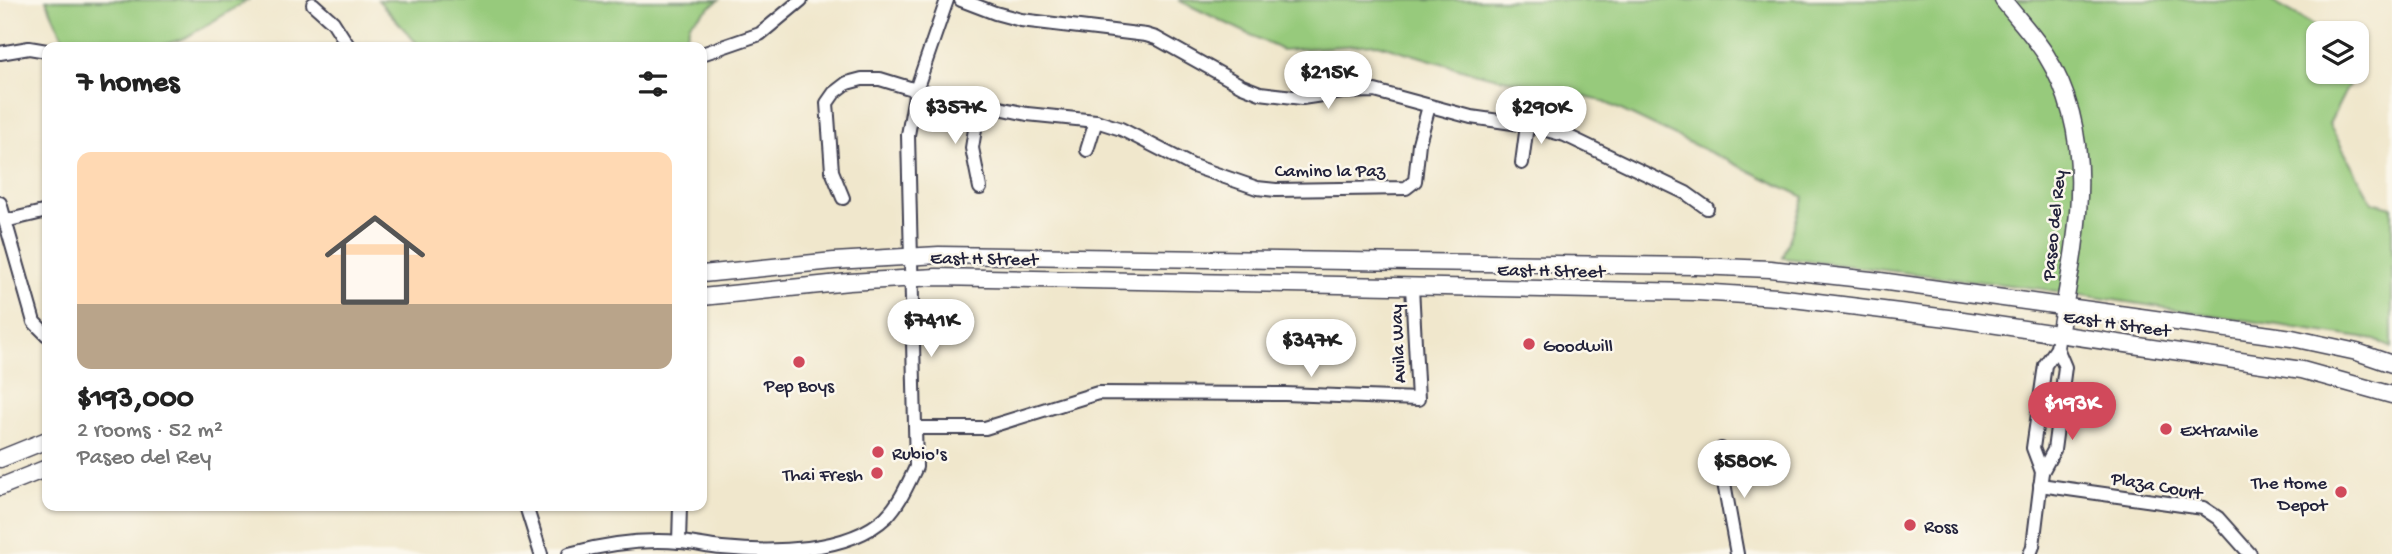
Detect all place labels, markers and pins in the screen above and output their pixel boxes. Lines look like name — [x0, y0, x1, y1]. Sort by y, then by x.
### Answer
pin: $215K — [1279, 52, 1377, 111]
pin: $357K — [906, 86, 1004, 146]
pin: $290K — [1492, 86, 1590, 146]
pin: $741K — [882, 300, 980, 359]
pin: $347K — [1262, 320, 1360, 379]
marker: Goodwill — [1521, 336, 1537, 352]
place label: Goodwill — [1543, 336, 1613, 359]
marker: Pep Boys — [791, 354, 807, 370]
place label: Pep Boys — [763, 376, 835, 399]
pin: $193K — [2023, 382, 2121, 442]
marker: ExtraMile — [2158, 421, 2174, 437]
place label: ExtraMile — [2180, 421, 2258, 444]
pin: $580K — [1695, 440, 1793, 500]
marker: Rubio's — [870, 444, 886, 460]
place label: Rubio's — [892, 444, 948, 467]
place label: Thai Fresh — [782, 465, 863, 488]
marker: Thai Fresh — [869, 465, 885, 481]
place label: The Home Depot — [2250, 473, 2329, 518]
marker: The Home Depot — [2333, 484, 2349, 500]
marker: Ross — [1902, 517, 1918, 533]
place label: Ross — [1924, 517, 1959, 540]

